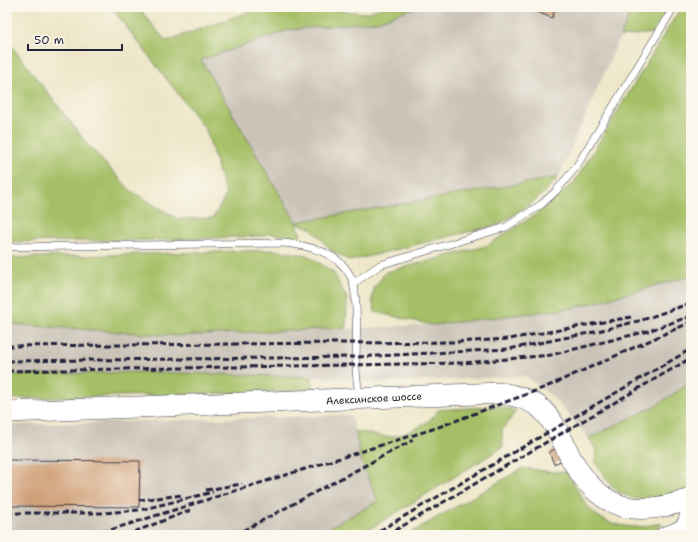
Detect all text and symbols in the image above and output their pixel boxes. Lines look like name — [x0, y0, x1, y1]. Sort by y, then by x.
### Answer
scale bar — [28, 26, 122, 52]
text: 50 m — [34, 32, 64, 48]
street label: Алексинское шоссе — [326, 389, 423, 408]

